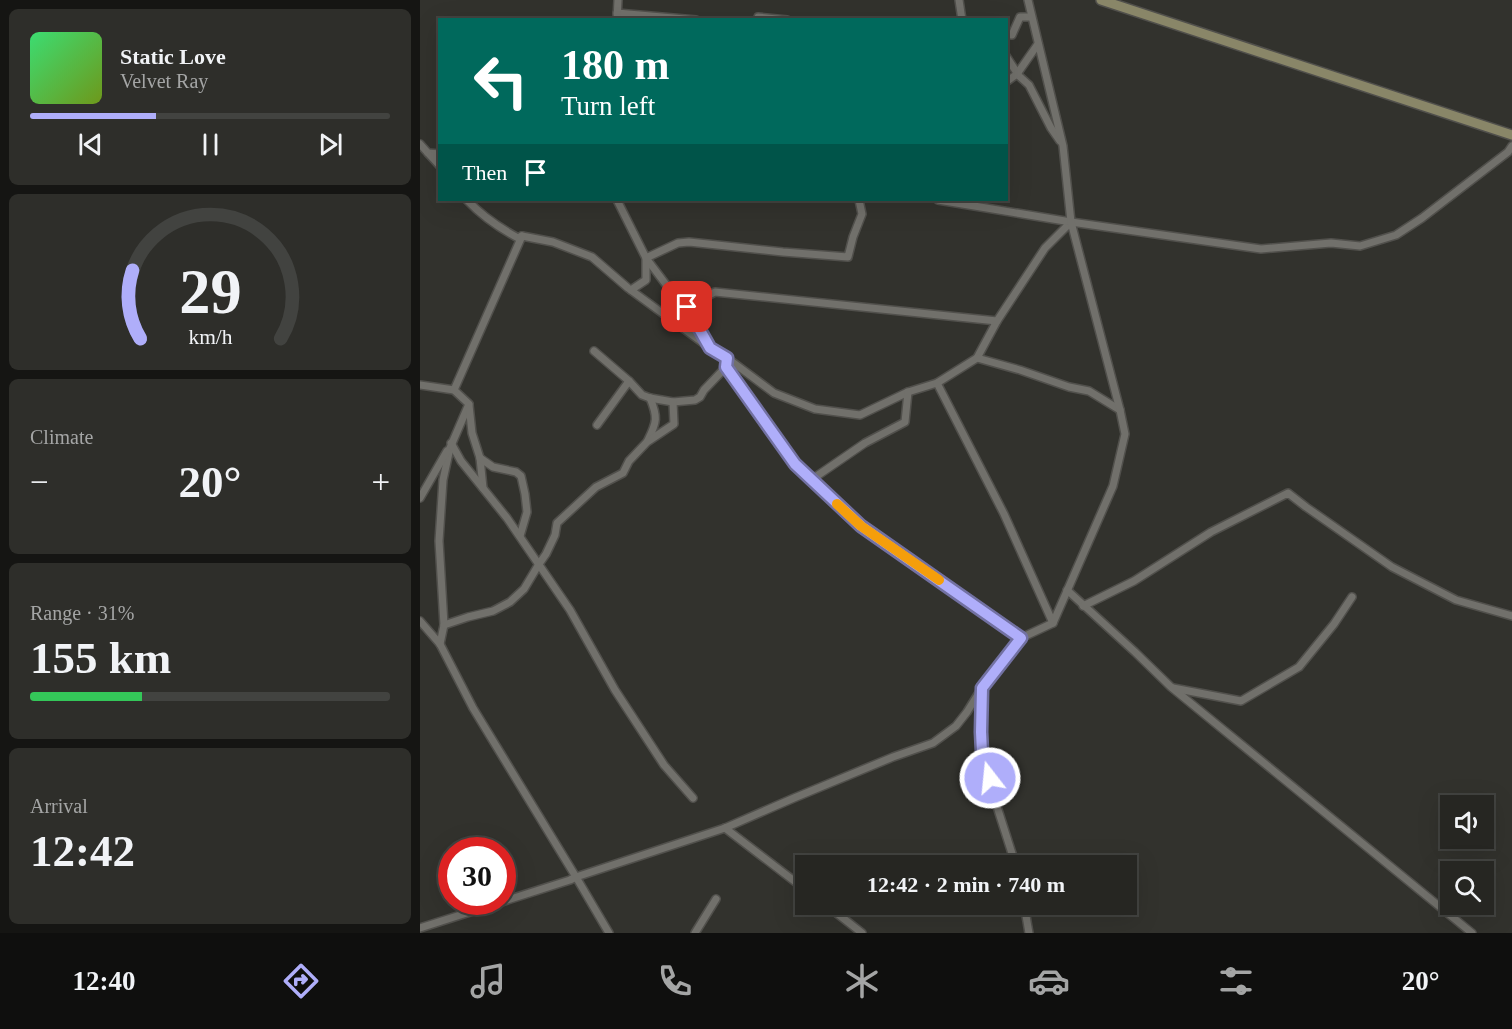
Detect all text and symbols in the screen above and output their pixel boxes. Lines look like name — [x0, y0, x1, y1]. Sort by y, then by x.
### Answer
icon: left — [462, 42, 540, 120]
text: 180 m — [561, 42, 670, 88]
text: Static Love — [120, 44, 226, 69]
text: Velvet Ray — [120, 70, 208, 92]
text: Turn left — [561, 91, 655, 121]
icon: previous — [74, 128, 107, 161]
icon: pause — [194, 128, 227, 161]
icon: next — [314, 128, 347, 161]
icon: arrive — [519, 156, 552, 189]
text: Then — [462, 160, 507, 185]
text: 29 — [179, 257, 241, 326]
pin — [661, 281, 712, 332]
icon: arrive — [670, 290, 703, 323]
text: km/h — [188, 325, 232, 349]
text: Climate — [30, 426, 93, 448]
text: 20° — [179, 457, 242, 507]
text: − — [30, 464, 49, 500]
text: + — [371, 464, 390, 500]
text: Range · 31% — [30, 602, 134, 624]
text: 155 km — [30, 633, 171, 683]
position arrow — [958, 746, 1022, 810]
text: Arrival — [30, 795, 88, 817]
map controls — [1440, 795, 1494, 915]
button: sound — [1440, 795, 1494, 849]
text: 12:42 — [30, 826, 135, 876]
speed limit sign: 30 — [438, 837, 516, 915]
button: search — [1440, 861, 1494, 915]
text: 12:42 · 2 min · 740 m — [867, 872, 1065, 897]
icon: directions — [280, 960, 322, 1002]
icon: music — [467, 960, 509, 1002]
icon: phone — [654, 960, 696, 1002]
icon: climate — [841, 960, 883, 1002]
icon: car — [1028, 960, 1070, 1002]
icon: filters — [1215, 960, 1257, 1002]
text: 12:40 — [72, 966, 135, 996]
text: 20° — [1402, 966, 1439, 996]

